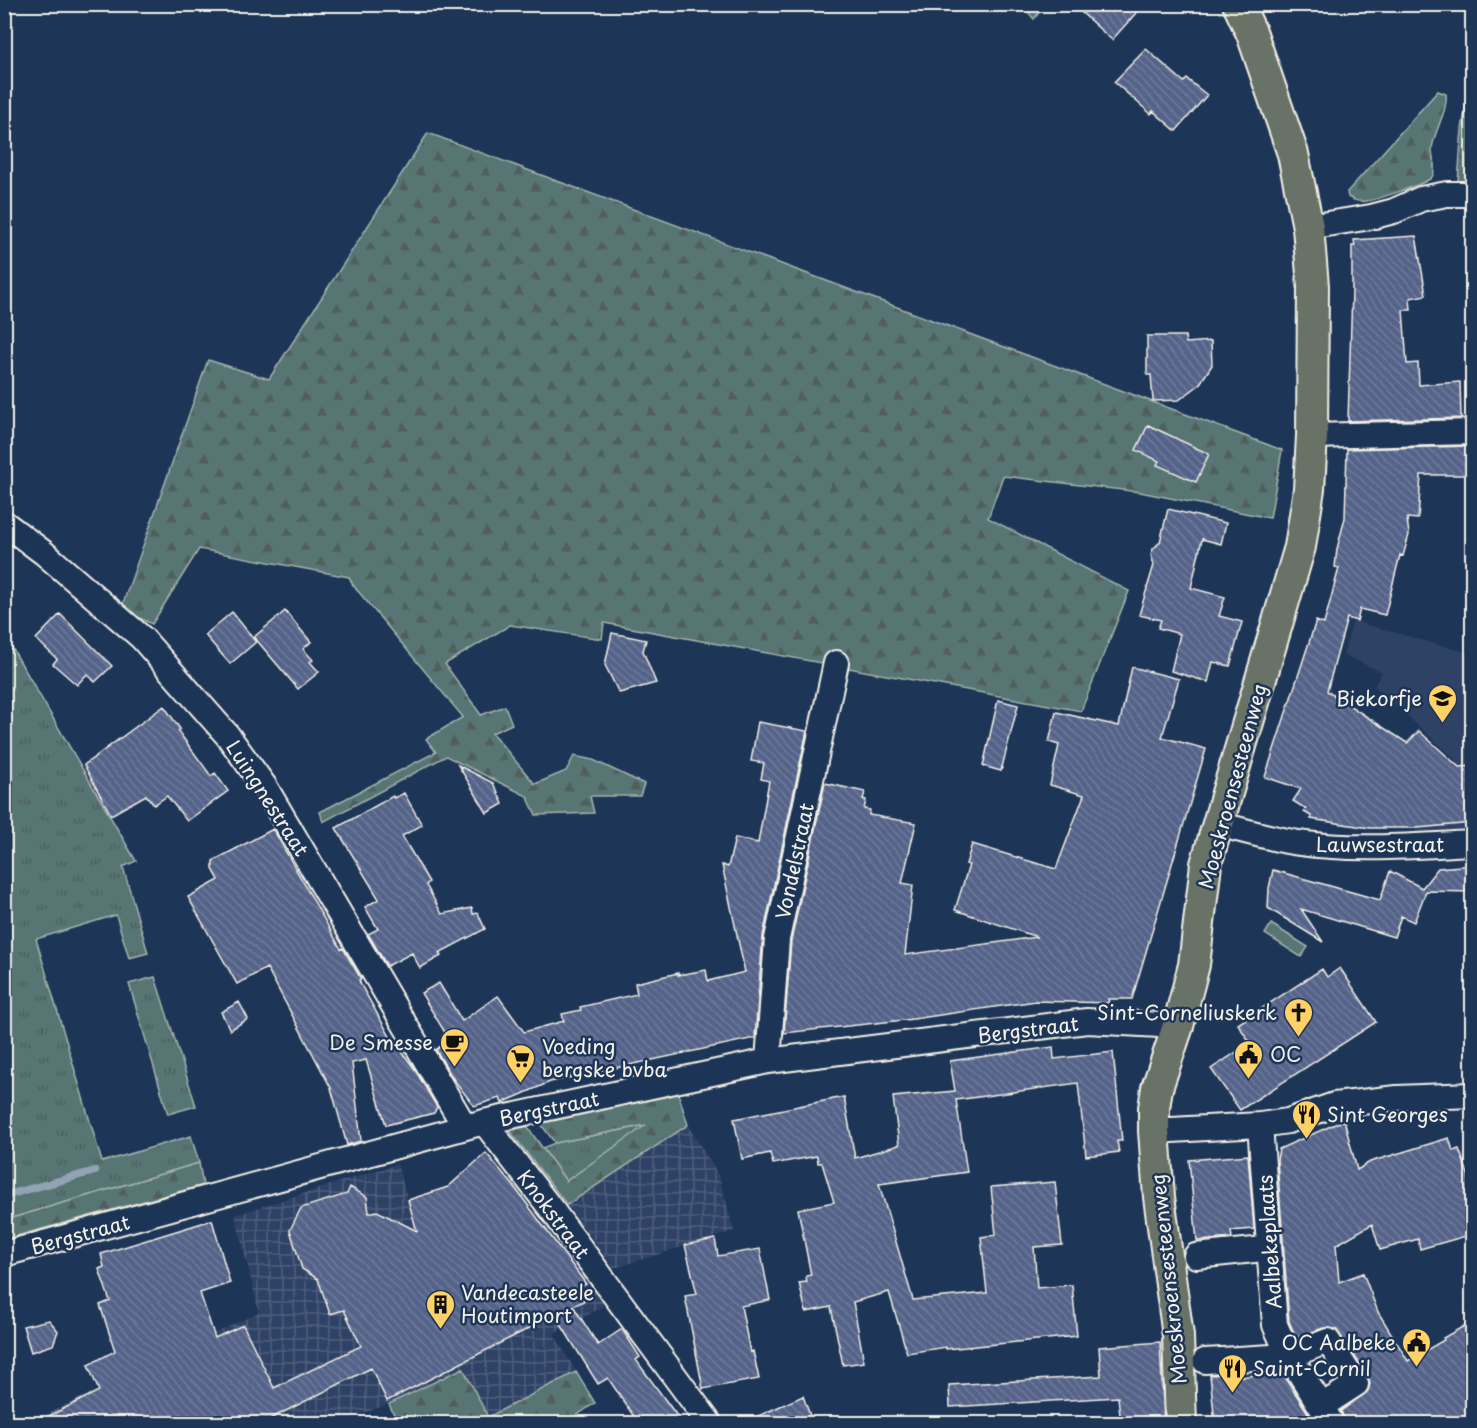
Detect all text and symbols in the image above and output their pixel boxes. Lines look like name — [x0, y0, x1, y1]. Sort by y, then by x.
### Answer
street label: Moeskroensesteenweg — [1190, 680, 1274, 892]
school or university icon: Biekorfje — [1427, 682, 1459, 724]
place label: Biekorfje — [1336, 683, 1422, 713]
street label: Luingnestraat — [219, 734, 317, 862]
street label: Vondelstraat — [767, 800, 821, 922]
street label: Lauwsestraat — [1316, 829, 1444, 859]
church icon: Sint-Corneliuskerk — [1282, 996, 1314, 1038]
place label: Sint-Corneliuskerk — [1097, 997, 1277, 1027]
street label: Bergstraat — [976, 1008, 1080, 1050]
cafe icon: De Smesse — [438, 1026, 470, 1068]
place label: De Smesse — [329, 1027, 433, 1057]
place label: Voeding bergske bvba — [542, 1031, 667, 1084]
public building icon: OC — [1233, 1038, 1265, 1080]
place label: OC — [1270, 1039, 1302, 1069]
supermarket icon: Voeding bergske bvba — [505, 1042, 537, 1084]
street label: Bergstraat — [496, 1083, 602, 1133]
restaurant icon: Sint Georges — [1290, 1098, 1322, 1140]
place label: Sint Georges — [1327, 1099, 1448, 1129]
street label: Knokstraat — [510, 1163, 598, 1265]
street label: Moeskroensesteenweg — [1142, 1172, 1194, 1386]
street label: Aalbekeplaats — [1249, 1174, 1289, 1310]
street label: Bergstraat — [27, 1206, 133, 1262]
place label: Vandecasteele Houtimport — [461, 1277, 594, 1330]
building icon: Vandecasteele Houtimport — [424, 1288, 456, 1330]
public building icon: OC Aalbeke — [1401, 1326, 1433, 1368]
place label: OC Aalbeke — [1282, 1327, 1396, 1357]
restaurant icon: Saint-Cornil — [1216, 1352, 1248, 1394]
place label: Saint-Cornil — [1253, 1353, 1371, 1383]

